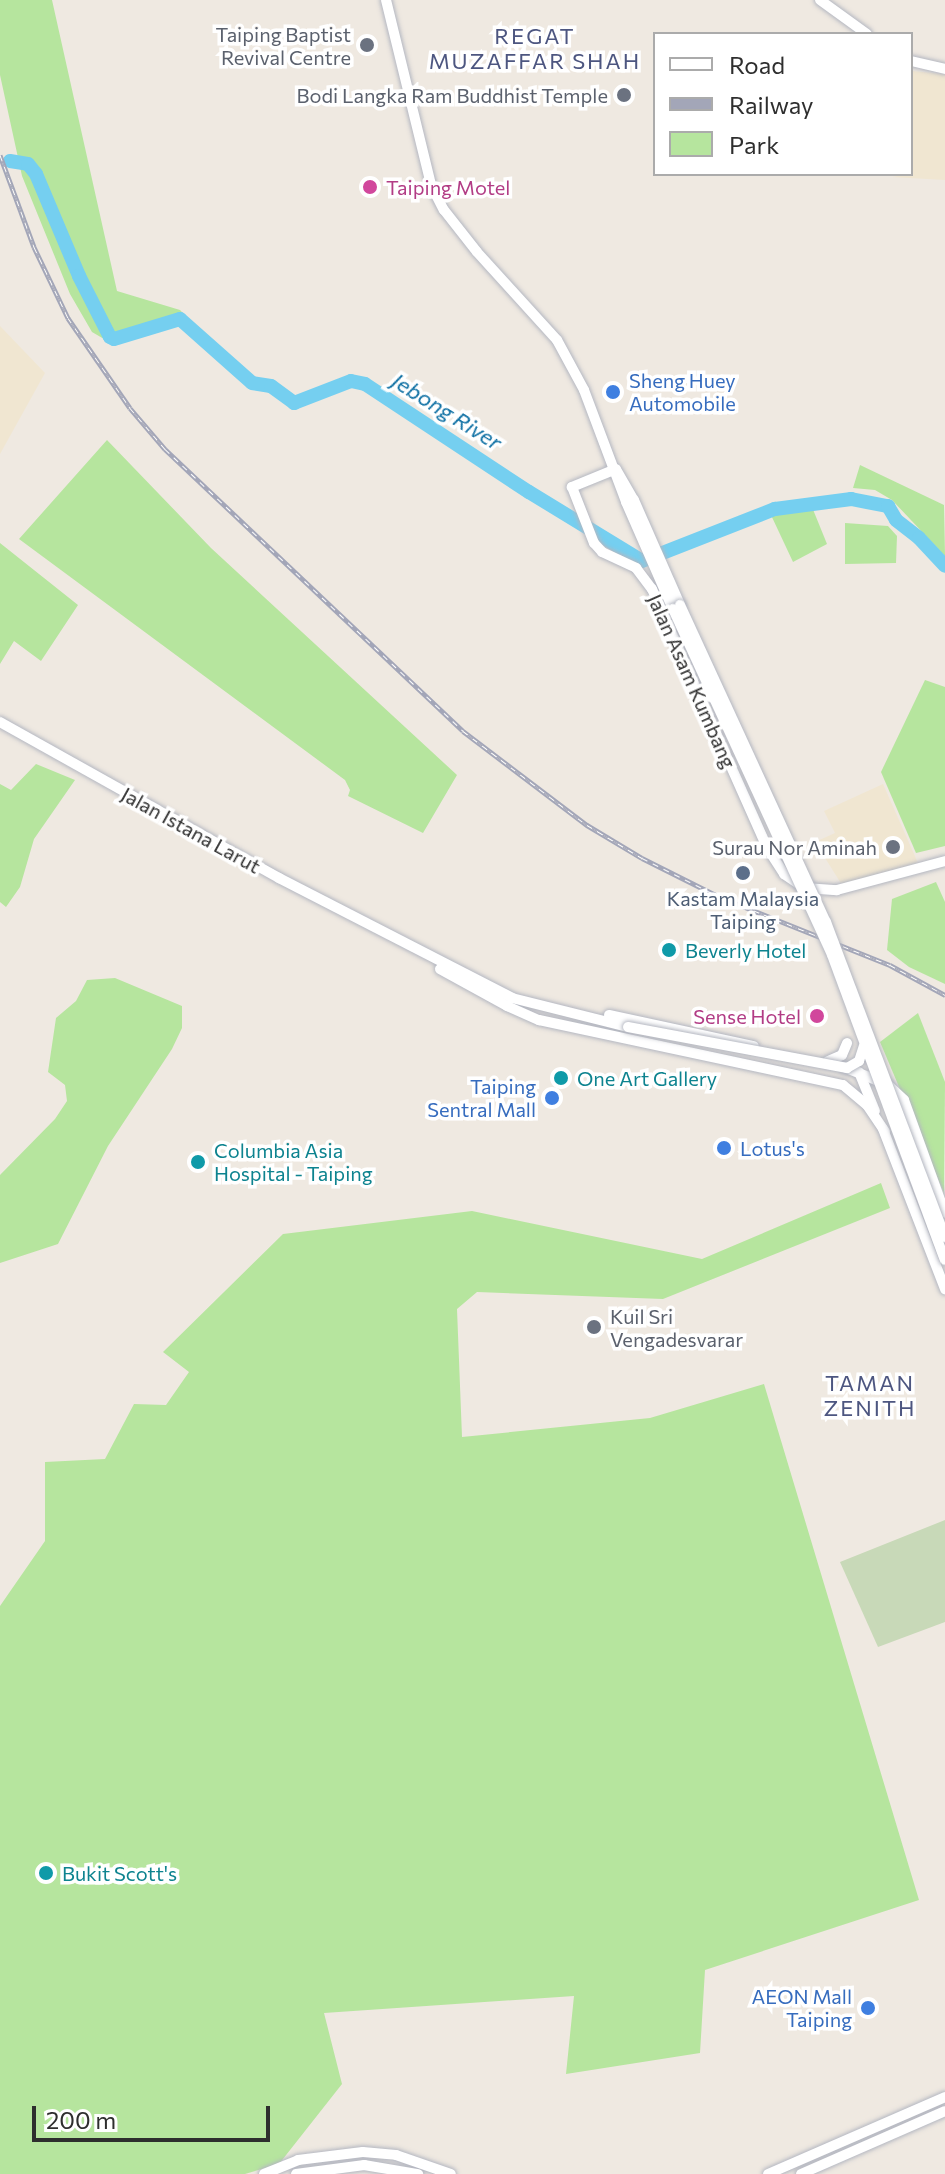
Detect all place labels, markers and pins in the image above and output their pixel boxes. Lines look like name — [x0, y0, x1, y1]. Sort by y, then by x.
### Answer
place label: Taiping Baptist Revival Centre — [216, 22, 351, 69]
marker: Taiping Baptist Revival Centre — [358, 36, 376, 54]
place label: Bodi Langka Ram Buddhist Temple — [297, 83, 608, 107]
marker: Bodi Langka Ram Buddhist Temple — [615, 86, 633, 104]
place label: Taiping Motel — [386, 175, 510, 199]
marker: Taiping Motel — [361, 178, 379, 196]
place label: Sheng Huey Automobile — [629, 368, 736, 415]
marker: Sheng Huey Automobile — [604, 383, 622, 401]
place label: Surau Nor Aminah — [712, 835, 877, 859]
marker: Surau Nor Aminah — [884, 838, 902, 856]
marker: Kastam Malaysia Taiping — [734, 864, 752, 882]
place label: Kastam Malaysia Taiping — [667, 886, 819, 933]
place label: Beverly Hotel — [685, 938, 806, 962]
marker: Beverly Hotel — [660, 941, 678, 959]
place label: Sense Hotel — [693, 1004, 801, 1028]
marker: Sense Hotel — [808, 1007, 826, 1025]
place label: One Art Gallery — [577, 1066, 717, 1090]
marker: One Art Gallery — [552, 1069, 570, 1087]
place label: Taiping Sentral Mall — [427, 1074, 536, 1121]
marker: Taiping Sentral Mall — [543, 1089, 561, 1107]
place label: Lotus's — [740, 1136, 805, 1160]
place label: Columbia Asia Hospital - Taiping — [214, 1138, 373, 1185]
marker: Lotus's — [715, 1139, 733, 1157]
marker: Columbia Asia Hospital - Taiping — [189, 1153, 207, 1171]
place label: Kuil Sri Vengadesvarar — [610, 1304, 743, 1351]
marker: Kuil Sri Vengadesvarar — [585, 1318, 603, 1336]
place label: Bukit Scott's — [62, 1861, 177, 1885]
marker: Bukit Scott's — [37, 1864, 55, 1882]
place label: AEON Mall Taiping — [752, 1984, 852, 2031]
marker: AEON Mall Taiping — [859, 1999, 877, 2017]

